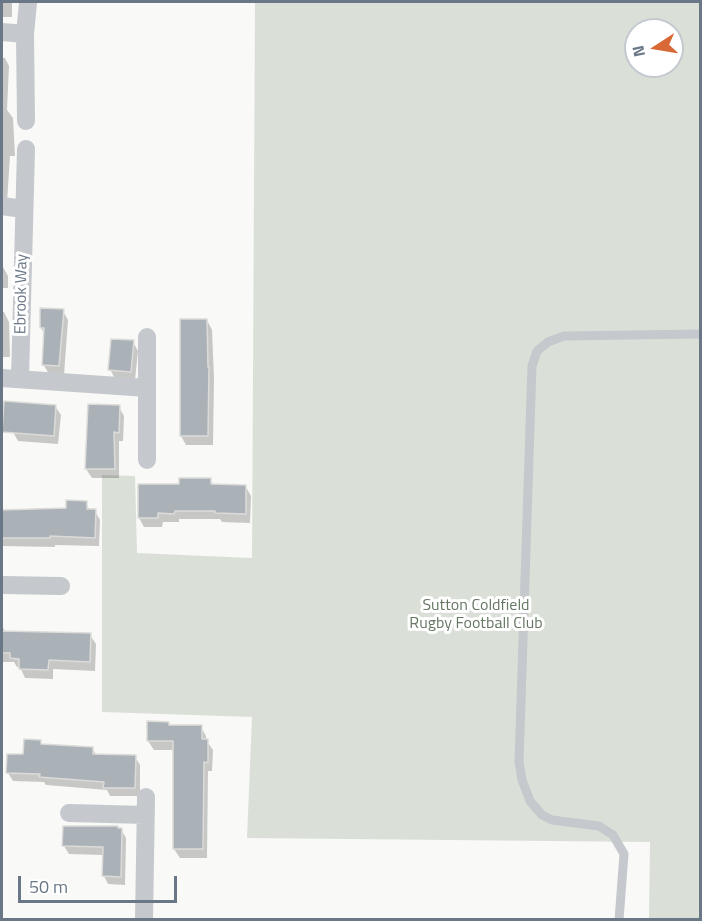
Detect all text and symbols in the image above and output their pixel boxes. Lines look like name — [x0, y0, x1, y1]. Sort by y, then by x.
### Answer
north arrow — [624, 18, 684, 78]
text: N — [625, 43, 651, 59]
street label: Ebrook Way — [12, 254, 32, 334]
park label: Sutton Coldfield Rugby Football Club — [409, 596, 543, 634]
scale bar — [21, 864, 180, 902]
text: 50 m — [29, 873, 68, 900]

